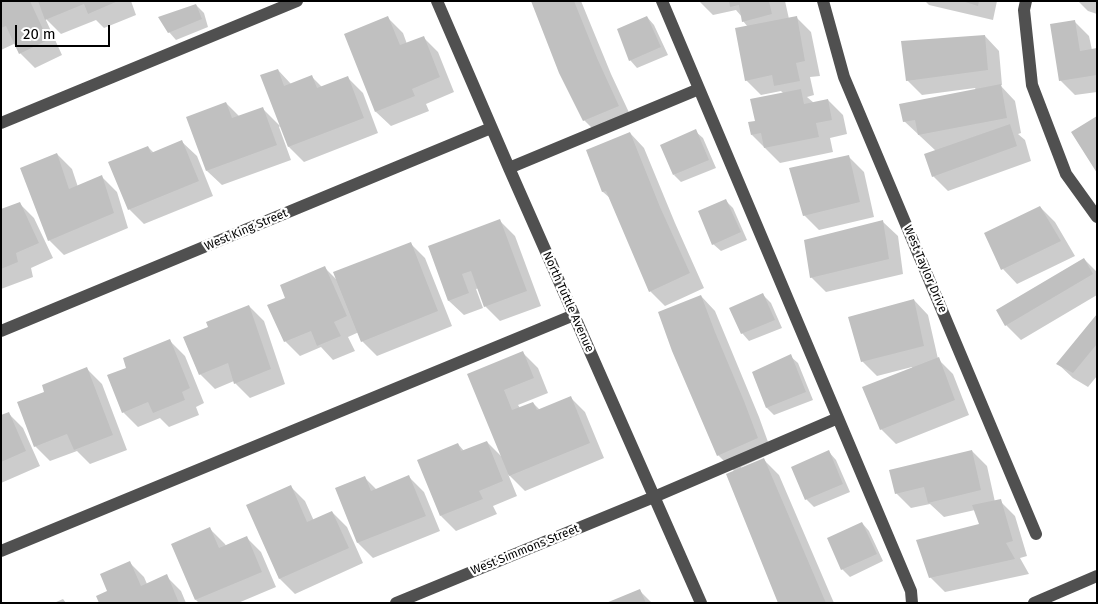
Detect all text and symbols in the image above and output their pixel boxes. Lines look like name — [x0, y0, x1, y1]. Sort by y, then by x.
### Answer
scale bar — [18, 15, 112, 47]
text: 20 m — [23, 25, 56, 43]
street label: West King Street — [202, 206, 290, 254]
street label: West Taylor Drive — [900, 223, 950, 315]
street label: North Tuttle Avenue — [539, 249, 597, 355]
street label: West Simmons Street — [469, 522, 581, 578]

